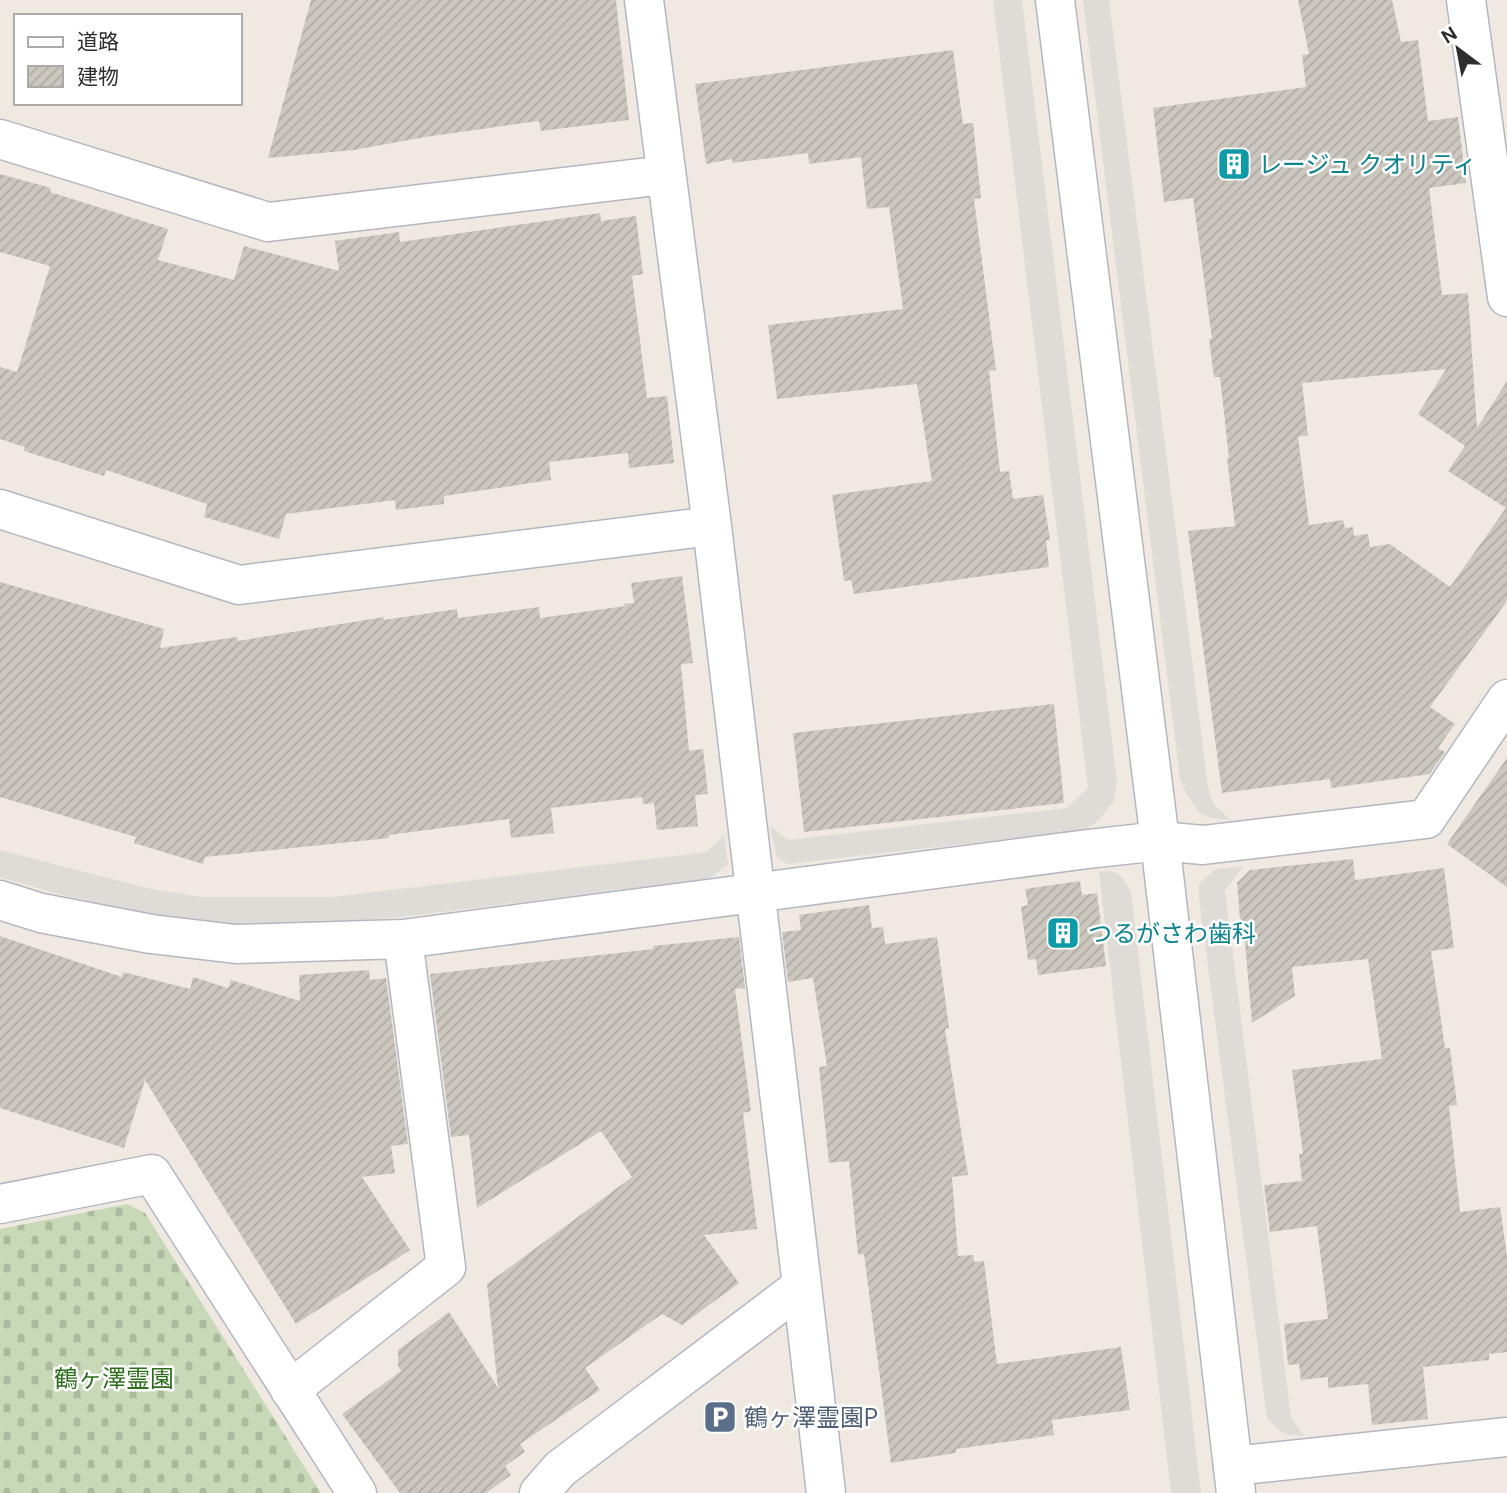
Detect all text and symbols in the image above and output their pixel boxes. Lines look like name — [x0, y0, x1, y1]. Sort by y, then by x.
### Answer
legend — [14, 14, 242, 105]
north arrow — [1423, 14, 1493, 84]
text: N — [1437, 21, 1462, 49]
text: 道路 — [77, 28, 119, 56]
text: 建物 — [77, 63, 119, 91]
building icon: レージュ クオリティ — [1215, 145, 1253, 183]
place label: レージュ クオリティ — [1258, 149, 1477, 180]
building icon: つるがさわ歯科 — [1044, 914, 1082, 952]
place label: つるがさわ歯科 — [1088, 918, 1256, 949]
park label: 鶴ヶ澤霊園 — [54, 1363, 174, 1394]
parking icon: 鶴ヶ澤霊園P — [701, 1398, 739, 1436]
place label: 鶴ヶ澤霊園P — [744, 1402, 878, 1433]

